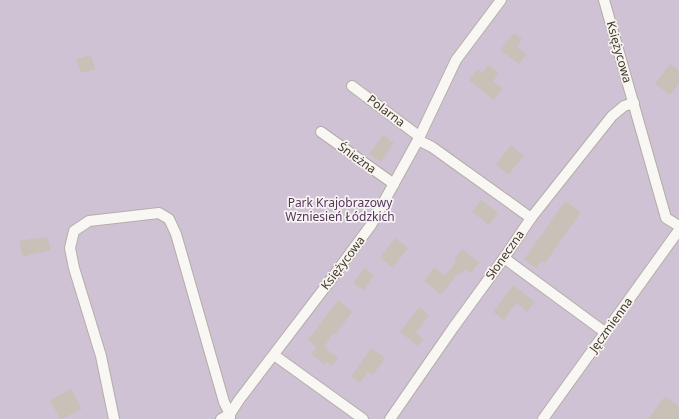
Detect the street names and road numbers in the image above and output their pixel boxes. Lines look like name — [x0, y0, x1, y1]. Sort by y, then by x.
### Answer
street label: Księżycowa — [603, 19, 636, 85]
street label: Polarna — [364, 91, 409, 130]
street label: Śnieżna — [335, 138, 380, 177]
street label: Słoneczna — [481, 227, 528, 283]
street label: Księżycowa — [317, 232, 369, 293]
street label: Jęczmienna — [584, 294, 636, 356]

